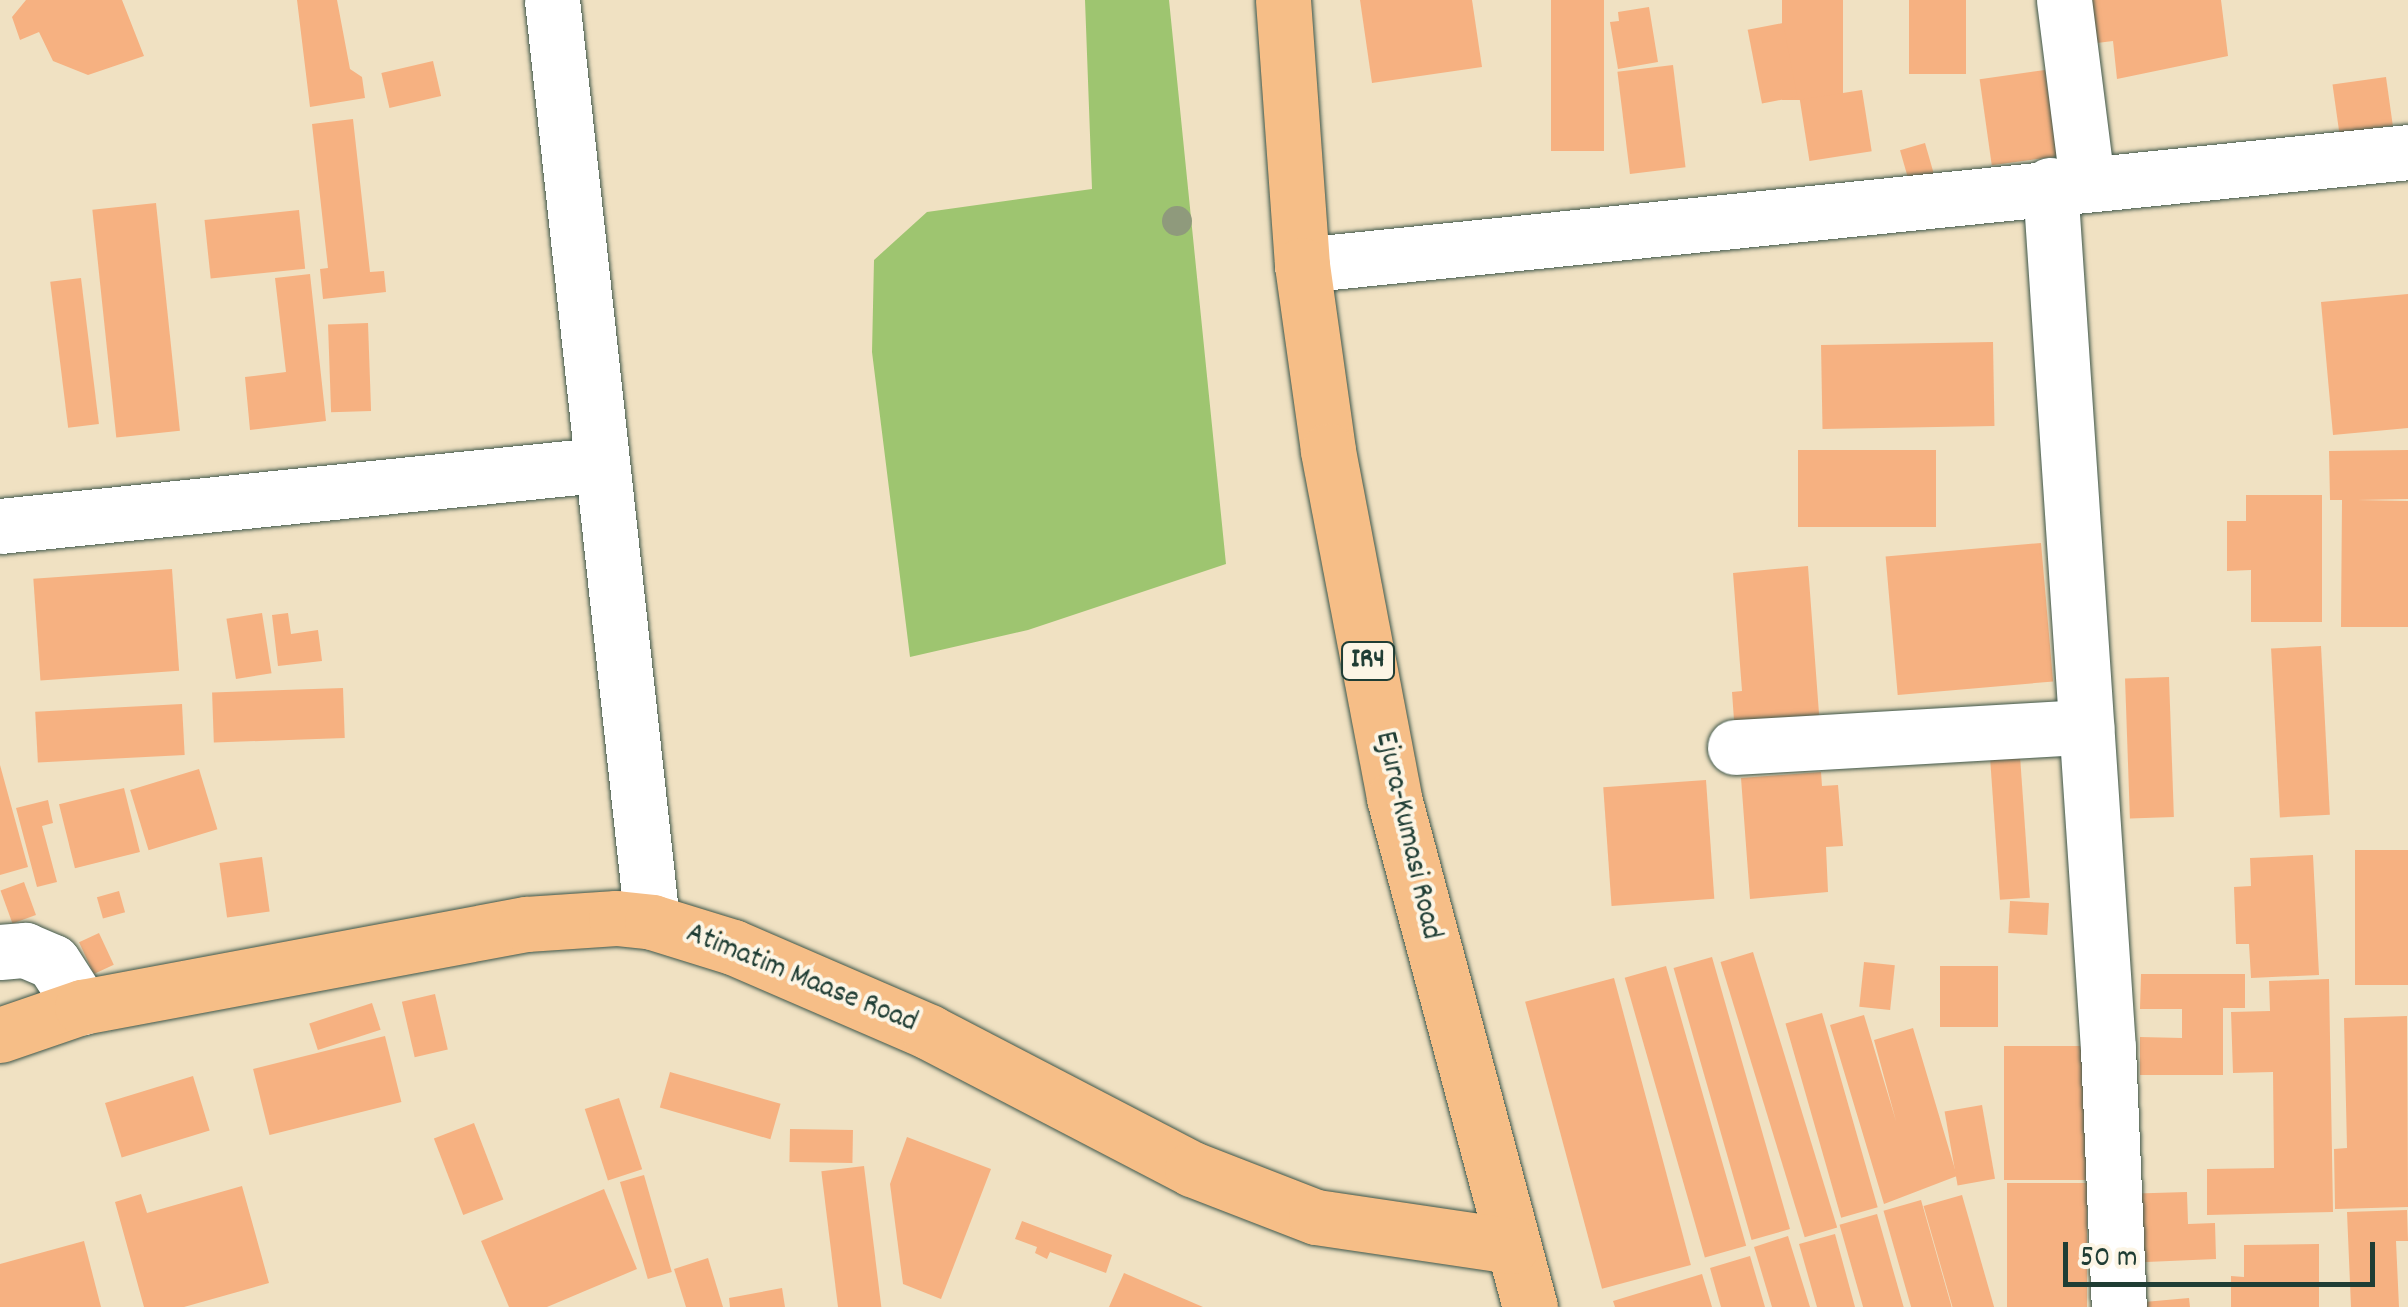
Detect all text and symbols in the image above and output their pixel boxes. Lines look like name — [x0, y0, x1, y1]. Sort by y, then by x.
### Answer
road number: IR4 — [1340, 638, 1396, 684]
street label: Ejura-Kumasi Road — [1365, 728, 1447, 944]
street label: Atimatim Maase Road — [680, 917, 922, 1043]
scale bar — [2068, 1222, 2380, 1284]
text: 50 m — [2080, 1238, 2138, 1281]

